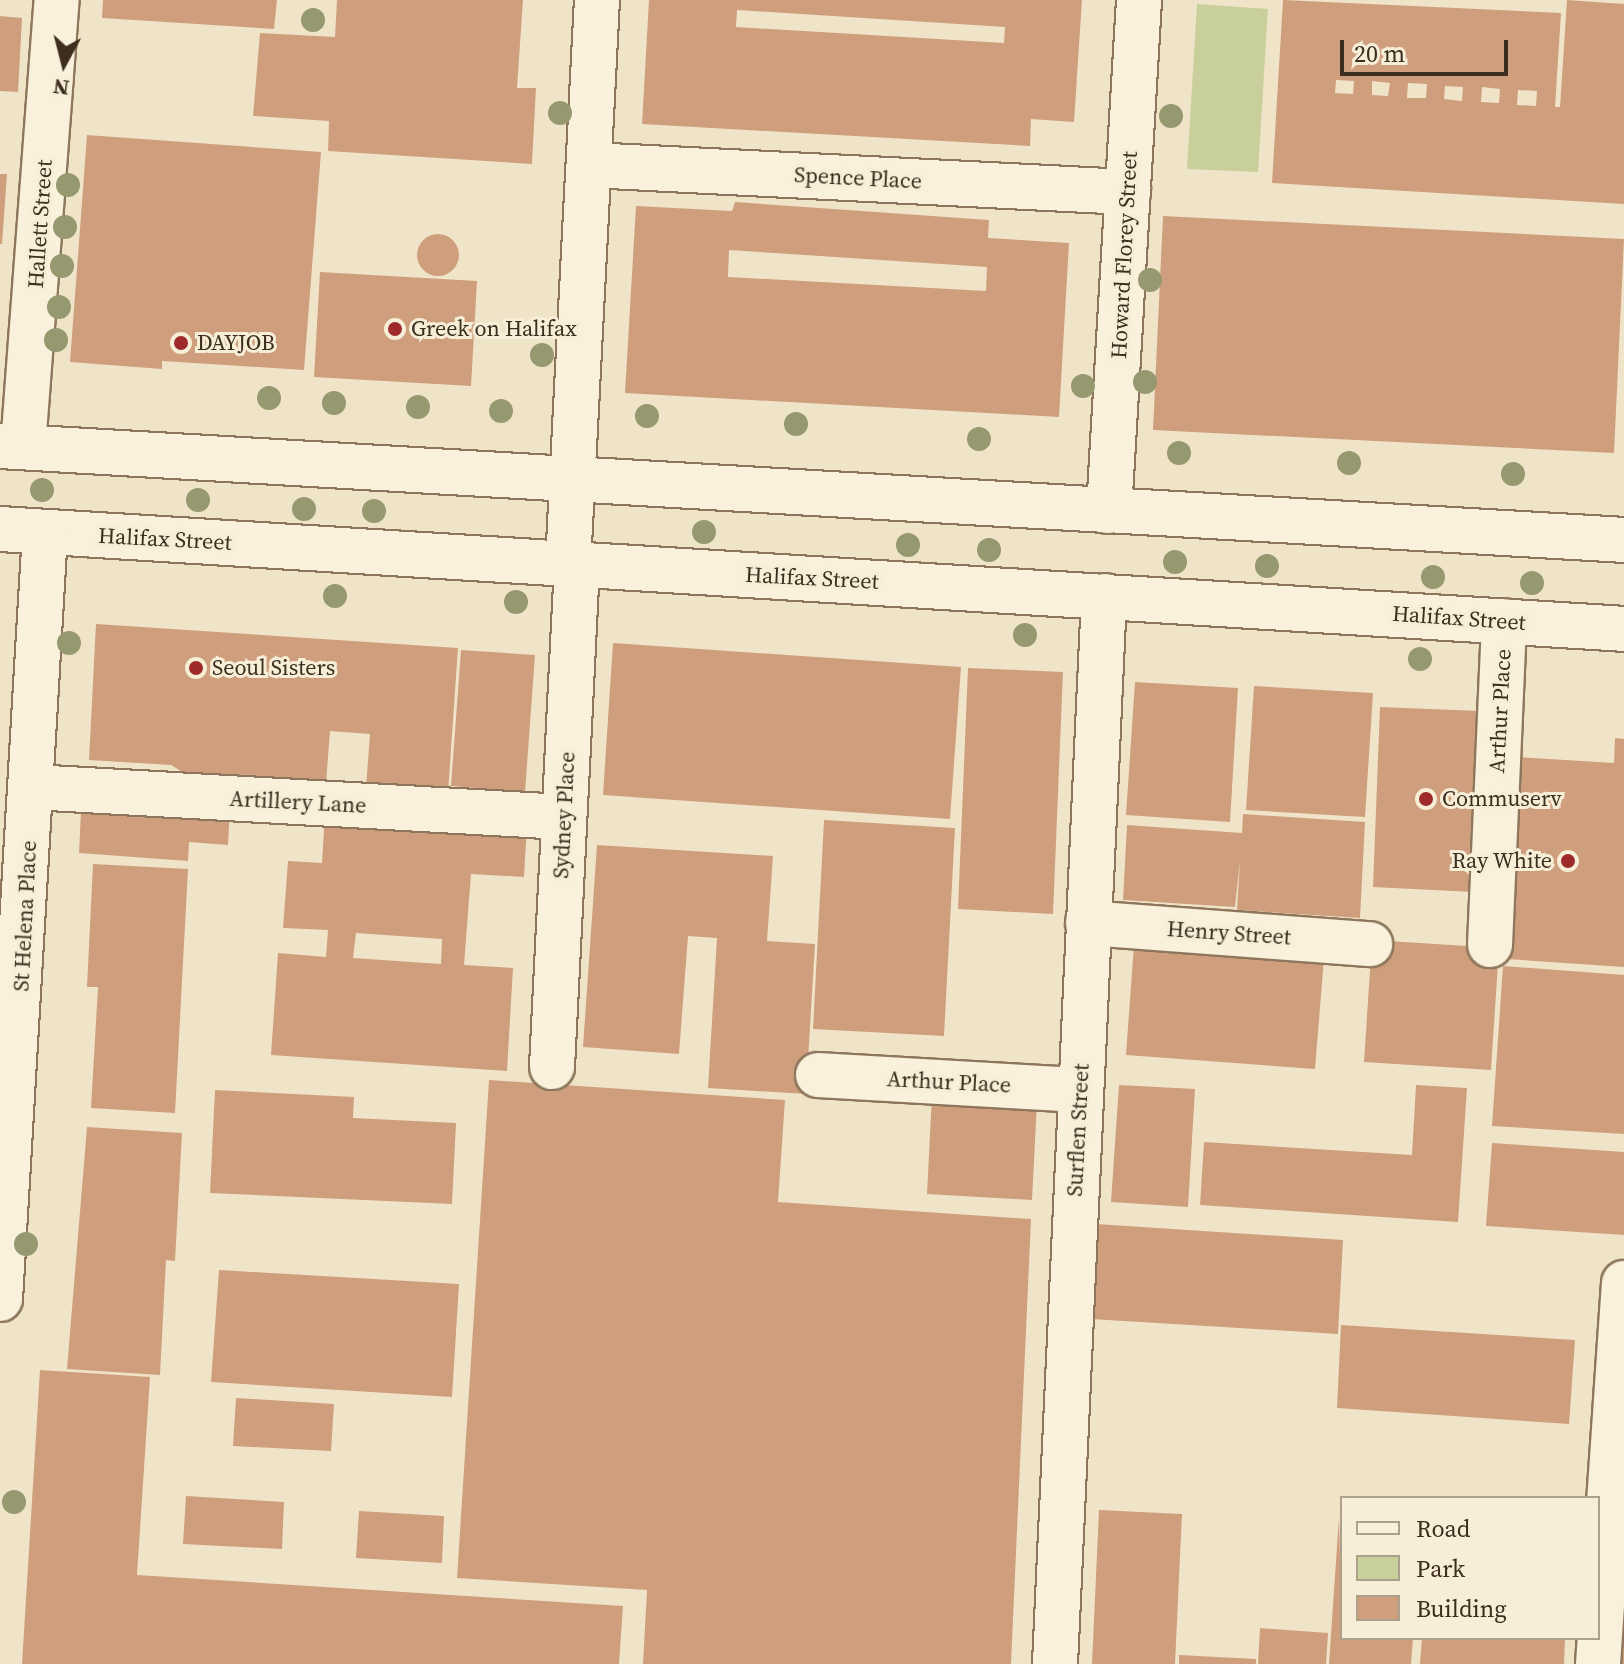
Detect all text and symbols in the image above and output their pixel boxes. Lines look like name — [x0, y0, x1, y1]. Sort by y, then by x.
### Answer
north arrow — [24, 24, 104, 104]
scale bar — [1344, 24, 1512, 74]
text: 20 m — [1354, 37, 1405, 70]
text: N — [51, 72, 71, 104]
street label: Howard Florey Street — [1105, 150, 1143, 360]
street label: Hallett Street — [22, 159, 58, 289]
street label: Spence Place — [793, 161, 923, 195]
place label: Greek on Halifax — [411, 316, 577, 342]
marker: Greek on Halifax — [386, 320, 404, 338]
place label: DAYJOB — [197, 330, 275, 356]
marker: DAYJOB — [172, 334, 190, 352]
street label: Halifax Street — [98, 522, 232, 556]
street label: Halifax Street — [745, 561, 879, 595]
street label: Halifax Street — [1391, 600, 1527, 636]
street label: Arthur Place — [1484, 648, 1516, 774]
place label: Seoul Sisters — [212, 655, 335, 681]
marker: Seoul Sisters — [187, 659, 205, 677]
street label: Sydney Place — [547, 751, 581, 879]
street label: Artillery Lane — [229, 785, 367, 819]
place label: Commuserv — [1442, 786, 1562, 812]
marker: Commuserv — [1417, 790, 1435, 808]
street label: St Helena Place — [8, 840, 42, 992]
place label: Ray White — [1451, 848, 1552, 874]
marker: Ray White — [1559, 852, 1577, 870]
street label: Henry Street — [1166, 915, 1292, 951]
street label: Surflen Street — [1061, 1063, 1095, 1197]
street label: Arthur Place — [886, 1066, 1012, 1098]
legend — [1340, 1496, 1600, 1640]
text: Road — [1416, 1512, 1470, 1545]
text: Park — [1416, 1552, 1465, 1585]
text: Building — [1416, 1592, 1507, 1625]

